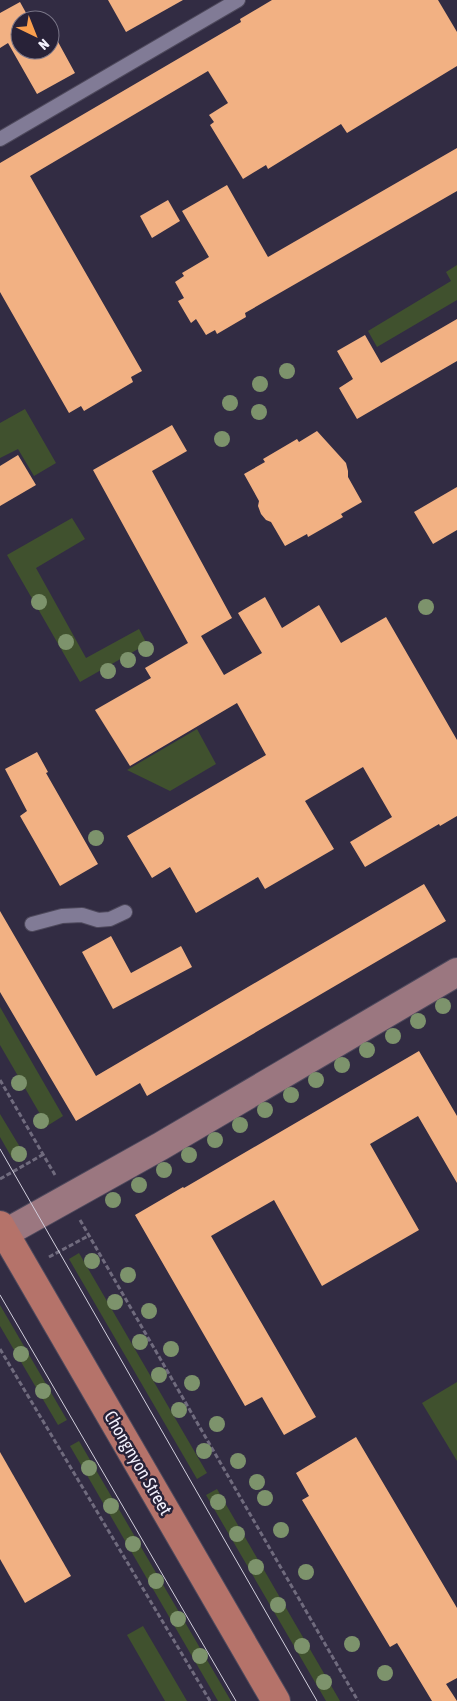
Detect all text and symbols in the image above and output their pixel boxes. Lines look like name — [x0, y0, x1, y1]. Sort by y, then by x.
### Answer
north arrow — [10, 10, 60, 60]
text: N — [35, 36, 52, 53]
street label: Chongnyon Street — [100, 1407, 177, 1519]

